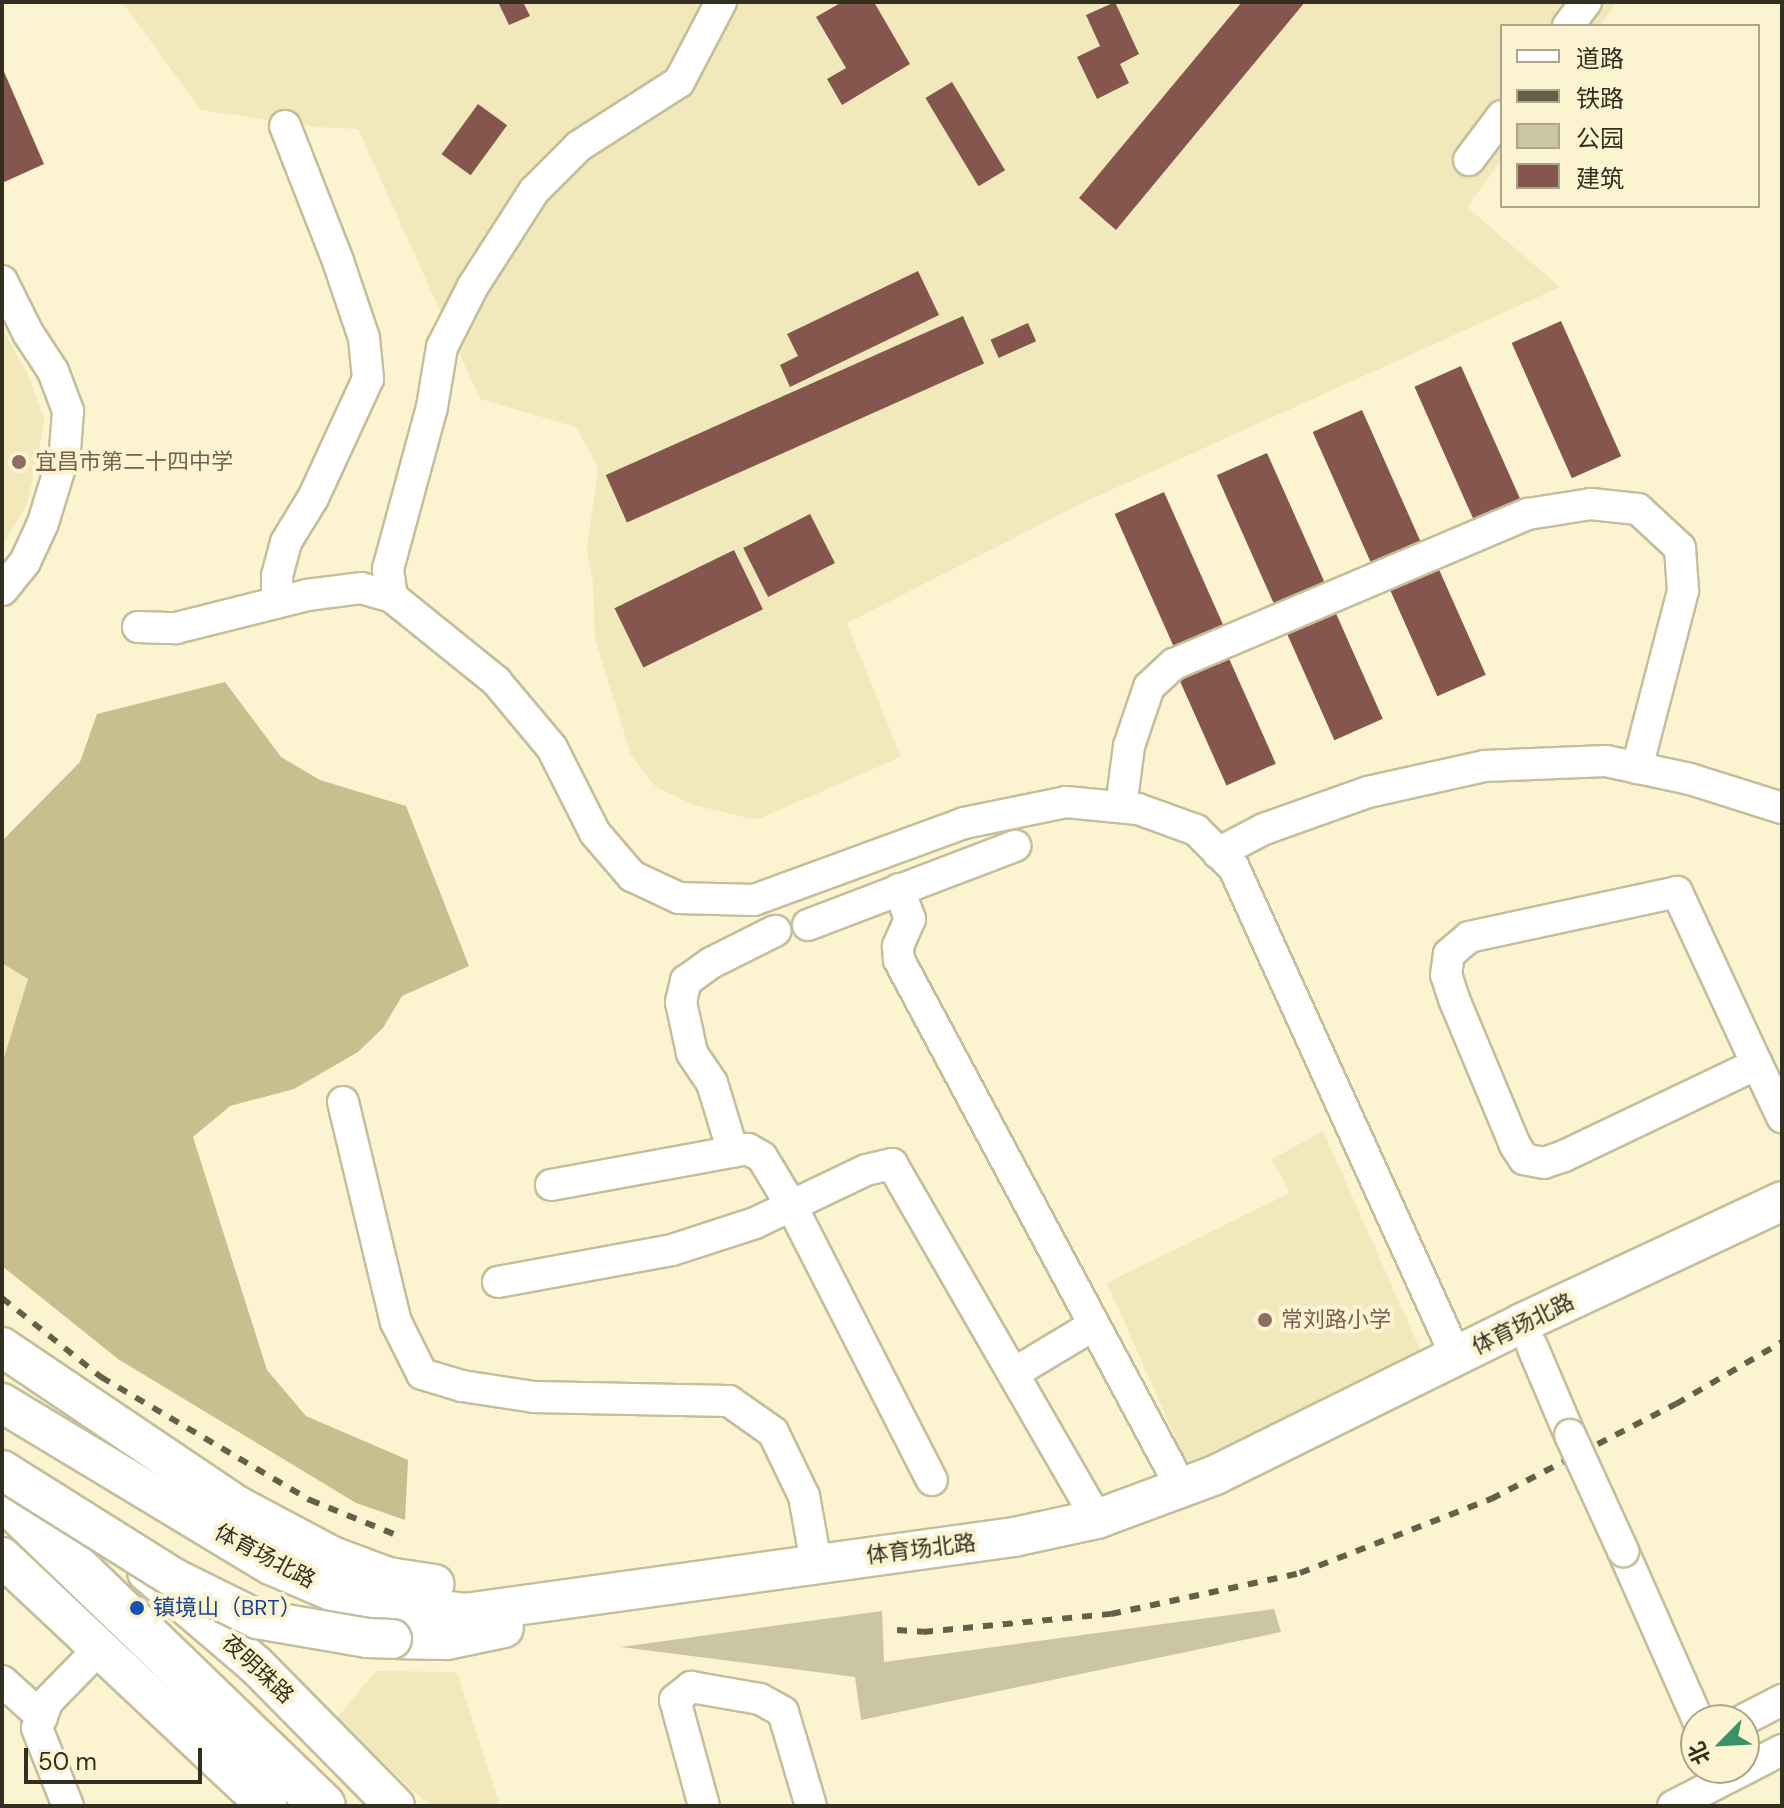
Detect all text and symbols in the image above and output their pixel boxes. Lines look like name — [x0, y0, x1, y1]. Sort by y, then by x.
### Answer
legend — [1500, 24, 1760, 208]
text: 道路 — [1576, 43, 1624, 74]
text: 铁路 — [1576, 83, 1624, 114]
text: 公园 — [1576, 123, 1624, 154]
text: 建筑 — [1576, 163, 1624, 194]
place label: 宜昌市第二十四中学 — [35, 449, 233, 475]
marker: 宜昌市第二十四中学 — [10, 453, 28, 471]
street label: 体育场北路 — [1468, 1288, 1578, 1360]
place label: 常刘路小学 — [1281, 1307, 1391, 1333]
marker: 常刘路小学 — [1256, 1311, 1274, 1329]
street label: 体育场北路 — [210, 1519, 320, 1593]
street label: 体育场北路 — [865, 1529, 977, 1569]
place label: 镇境山（BRT） — [153, 1595, 302, 1621]
marker: 镇境山（BRT） — [128, 1599, 146, 1617]
street label: 夜明珠路 — [217, 1629, 299, 1709]
north arrow — [1680, 1704, 1760, 1784]
scale bar — [28, 1732, 206, 1782]
text: 北 — [1682, 1737, 1717, 1769]
text: 50 m — [38, 1746, 97, 1777]

